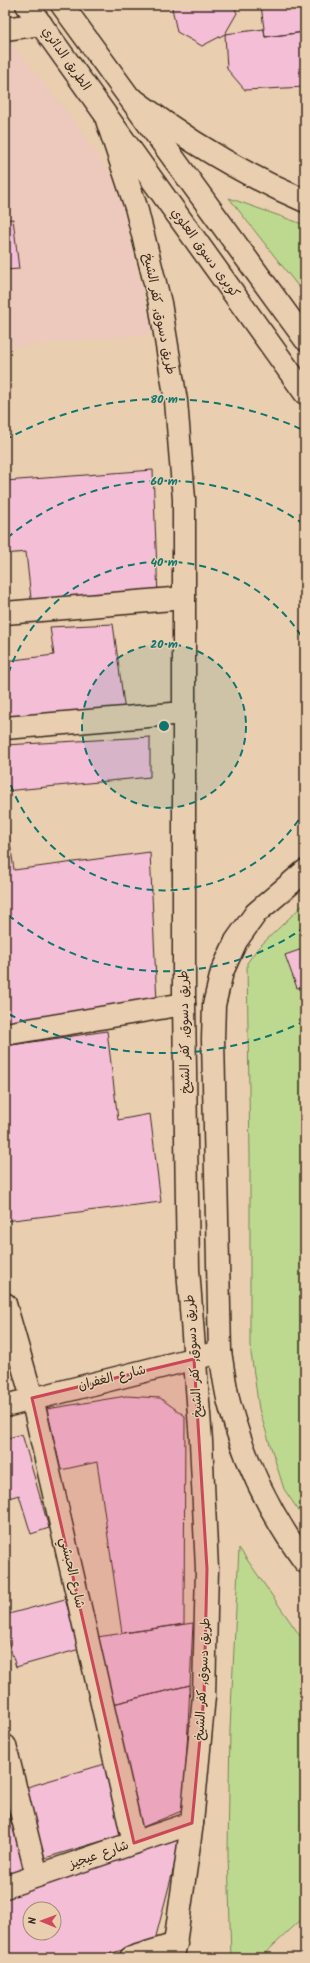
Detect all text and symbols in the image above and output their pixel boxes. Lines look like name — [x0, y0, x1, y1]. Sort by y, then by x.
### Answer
street label: الطريق الدائري — [36, 23, 96, 95]
street label: كوبرى دسوق العلوي — [165, 204, 245, 303]
street label: طريق دسوق, كفر الشيخ — [137, 251, 181, 377]
text: 80 m — [150, 390, 178, 409]
text: 60 m — [150, 472, 178, 491]
text: 40 m — [150, 553, 178, 572]
text: 20 m — [150, 635, 178, 654]
centre of rings — [157, 719, 171, 733]
street label: طريق دسوق, كفر الشيخ — [173, 970, 197, 1094]
street label: طريق دسوق, كفر الشيخ — [179, 1294, 209, 1418]
street label: شارع الغفران — [76, 1359, 148, 1397]
street label: شارع الحبشي — [54, 1535, 90, 1611]
street label: طريق دسوق, كفر الشيخ — [189, 1617, 217, 1741]
street label: شارع عيجيز — [65, 1835, 132, 1875]
north arrow — [22, 1901, 62, 1941]
text: N — [24, 1917, 42, 1924]

